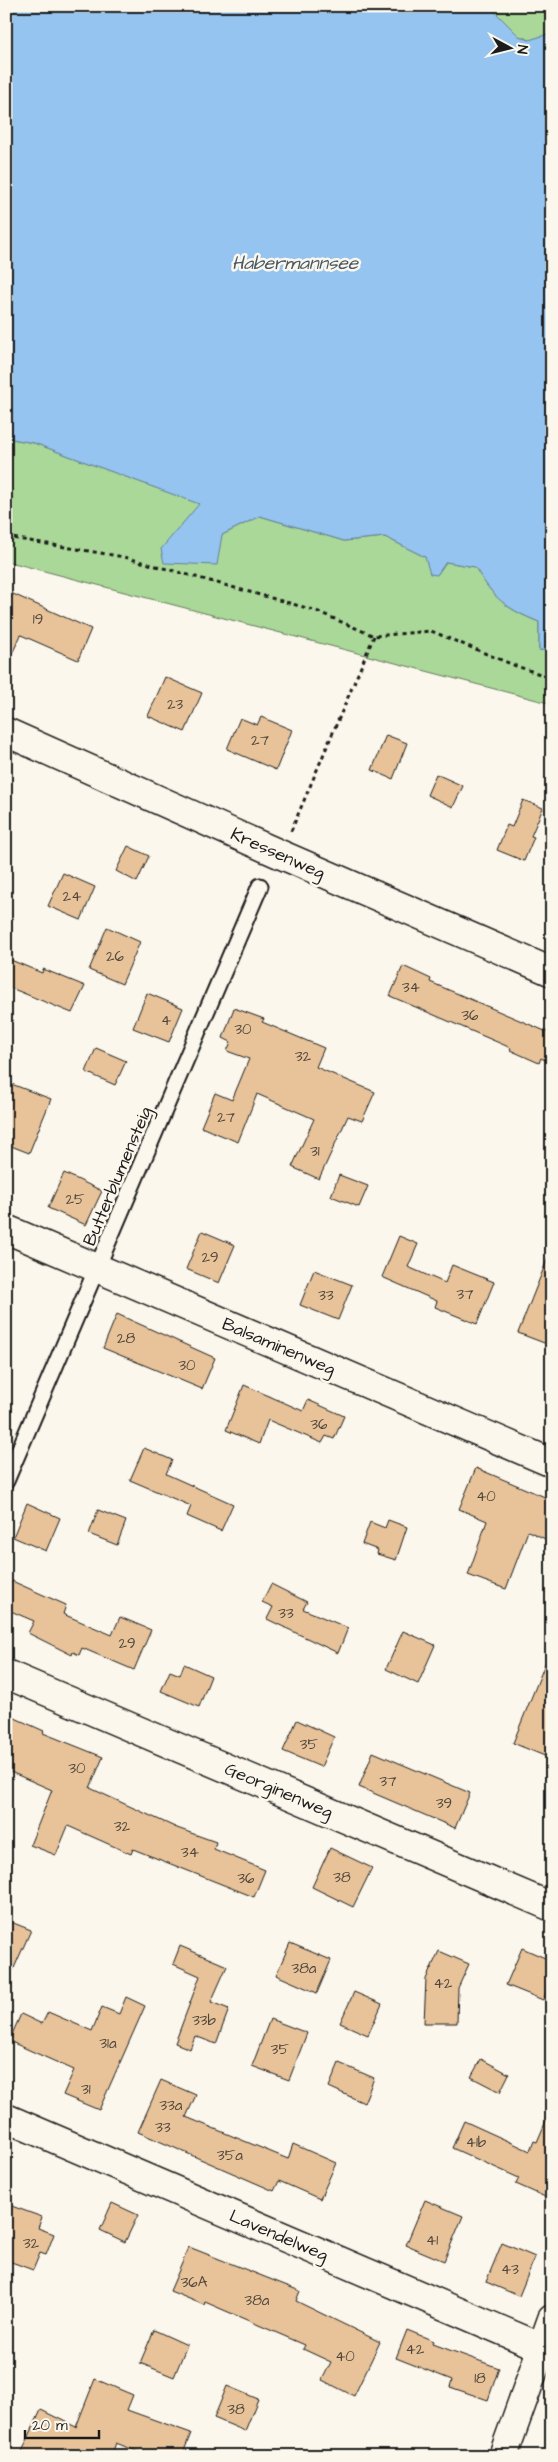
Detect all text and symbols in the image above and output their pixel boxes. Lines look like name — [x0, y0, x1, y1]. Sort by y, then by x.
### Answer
north arrow — [486, 22, 536, 72]
text: N — [511, 44, 532, 55]
water label: Habermannsee — [232, 250, 360, 277]
house number: 19 — [33, 609, 43, 630]
house number: 23 — [167, 694, 183, 715]
house number: 27 — [251, 730, 269, 751]
street label: Kressenweg — [226, 822, 329, 886]
house number: 24 — [63, 886, 81, 907]
house number: 26 — [106, 946, 125, 967]
house number: 34 — [402, 977, 420, 998]
house number: 36 — [461, 1005, 479, 1026]
house number: 4 — [161, 1010, 171, 1031]
house number: 30 — [234, 1019, 252, 1040]
house number: 32 — [295, 1046, 312, 1067]
street label: Butterblumensteig — [77, 1103, 159, 1250]
house number: 27 — [217, 1107, 235, 1128]
house number: 31 — [310, 1141, 320, 1162]
house number: 25 — [65, 1189, 85, 1210]
house number: 29 — [201, 1247, 219, 1268]
house number: 37 — [457, 1284, 473, 1305]
house number: 33 — [318, 1285, 334, 1306]
street label: Balsaminenweg — [218, 1311, 339, 1383]
house number: 28 — [117, 1328, 135, 1349]
house number: 30 — [178, 1355, 196, 1376]
house number: 36 — [310, 1414, 328, 1435]
house number: 40 — [476, 1486, 496, 1507]
house number: 33 — [278, 1603, 294, 1624]
house number: 29 — [118, 1633, 136, 1654]
house number: 35 — [300, 1734, 318, 1755]
street label: Georginenweg — [220, 1756, 337, 1825]
house number: 30 — [68, 1758, 86, 1779]
house number: 37 — [380, 1771, 396, 1792]
house number: 39 — [436, 1793, 452, 1814]
house number: 32 — [114, 1816, 131, 1837]
house number: 34 — [181, 1842, 199, 1863]
house number: 38 — [333, 1867, 351, 1888]
house number: 36 — [237, 1868, 255, 1889]
house number: 38a — [292, 1958, 317, 1979]
house number: 42 — [434, 1973, 453, 1994]
house number: 33b — [192, 2010, 216, 2031]
house number: 31a — [99, 2033, 117, 2054]
house number: 35 — [271, 2039, 289, 2060]
house number: 31 — [81, 2079, 91, 2100]
house number: 33a — [160, 2095, 183, 2116]
house number: 33 — [155, 2117, 171, 2138]
house number: 41b — [466, 2132, 487, 2153]
house number: 35a — [217, 2145, 243, 2166]
street label: Lavendelweg — [225, 2203, 332, 2268]
house number: 41 — [426, 2230, 438, 2251]
house number: 32 — [23, 2233, 40, 2254]
house number: 43 — [501, 2259, 519, 2280]
house number: 36A — [181, 2272, 208, 2293]
house number: 38a — [245, 2290, 270, 2311]
house number: 42 — [406, 2339, 425, 2360]
house number: 40 — [335, 2346, 355, 2367]
house number: 18 — [474, 2368, 486, 2389]
house number: 38 — [227, 2399, 245, 2420]
scale bar — [25, 2407, 99, 2439]
text: 20 m — [32, 2415, 68, 2436]

